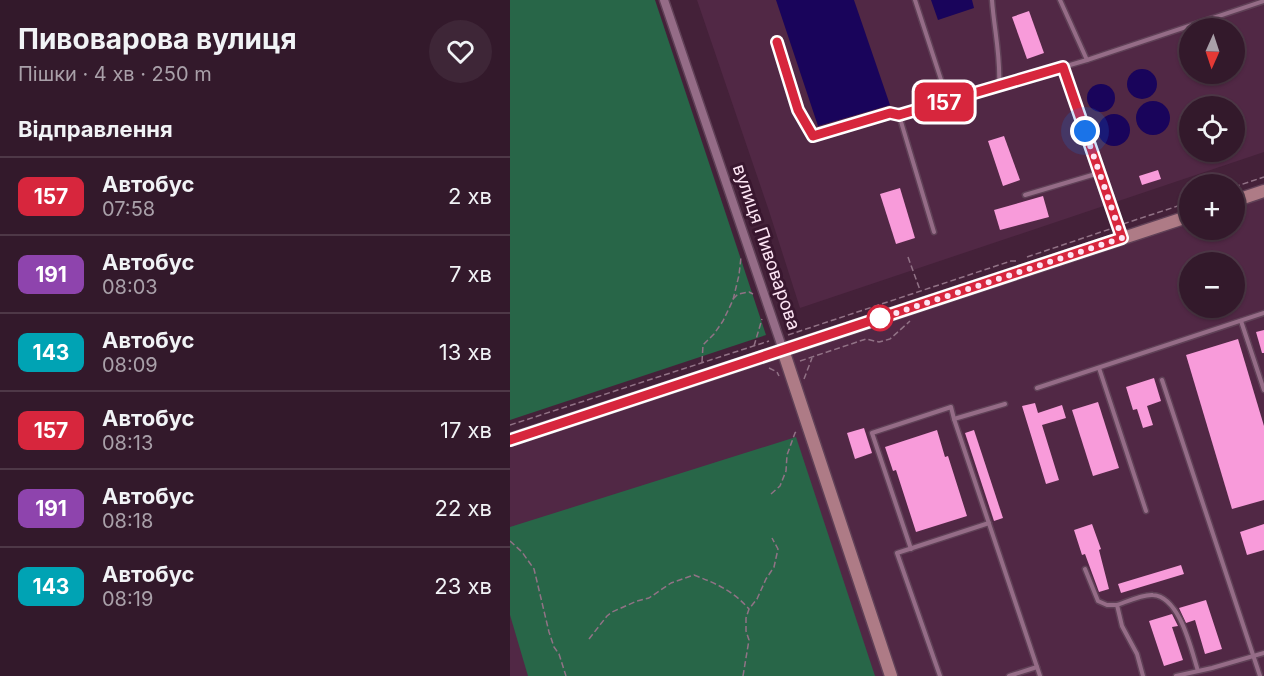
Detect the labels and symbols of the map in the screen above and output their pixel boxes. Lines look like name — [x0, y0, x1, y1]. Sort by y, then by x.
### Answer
north arrow — [1179, 18, 1245, 84]
line badge: 157 — [910, 82, 978, 122]
your location — [1070, 116, 1100, 146]
street label: вулиця Пивоварова — [729, 162, 805, 332]
unlabelled marker — [867, 305, 893, 331]

